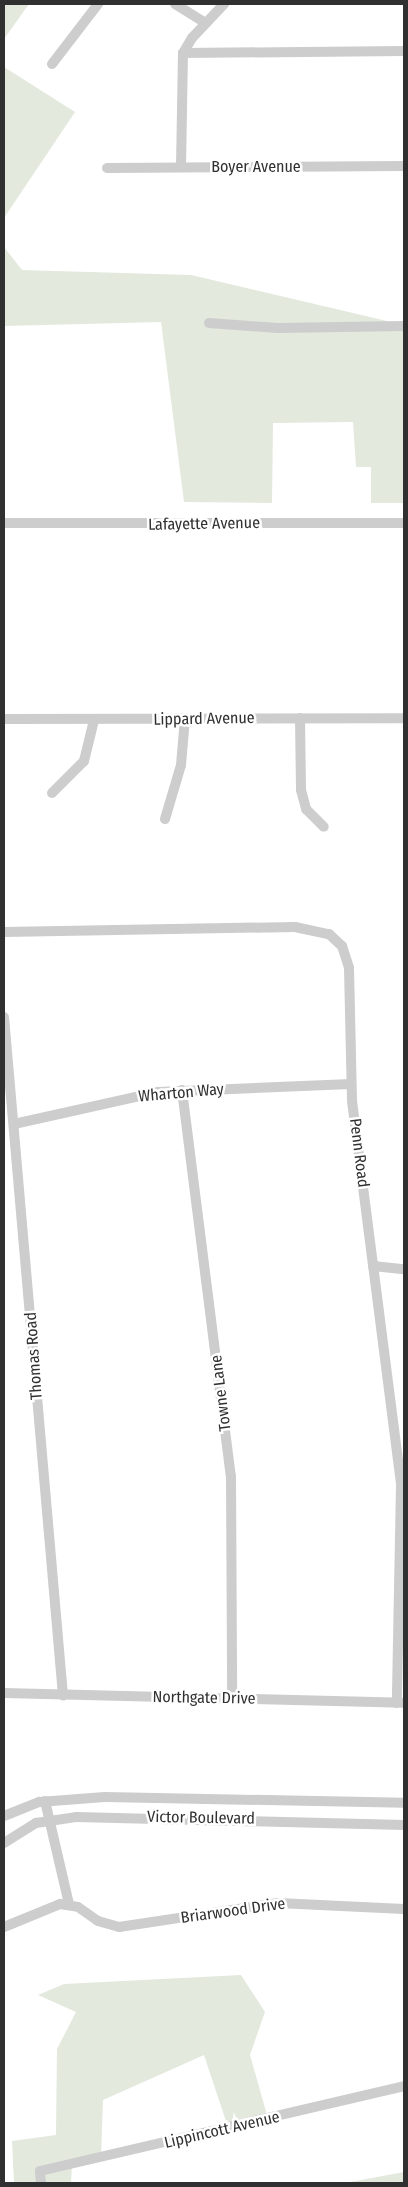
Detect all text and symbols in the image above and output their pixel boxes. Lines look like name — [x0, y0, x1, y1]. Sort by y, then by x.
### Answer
street label: Boyer Avenue — [211, 157, 301, 177]
street label: Lafayette Avenue — [148, 513, 260, 535]
street label: Lippard Avenue — [153, 709, 255, 729]
street label: Wharton Way — [137, 1080, 225, 1106]
street label: Penn Road — [345, 1117, 373, 1189]
street label: Thomas Road — [21, 1311, 47, 1401]
street label: Towne Lane — [207, 1354, 235, 1432]
street label: Northgate Drive — [152, 1688, 256, 1708]
street label: Victor Boulevard — [147, 1807, 255, 1829]
street label: Briarwood Drive — [180, 1894, 286, 1928]
street label: Lippincott Avenue — [162, 2107, 282, 2153]

